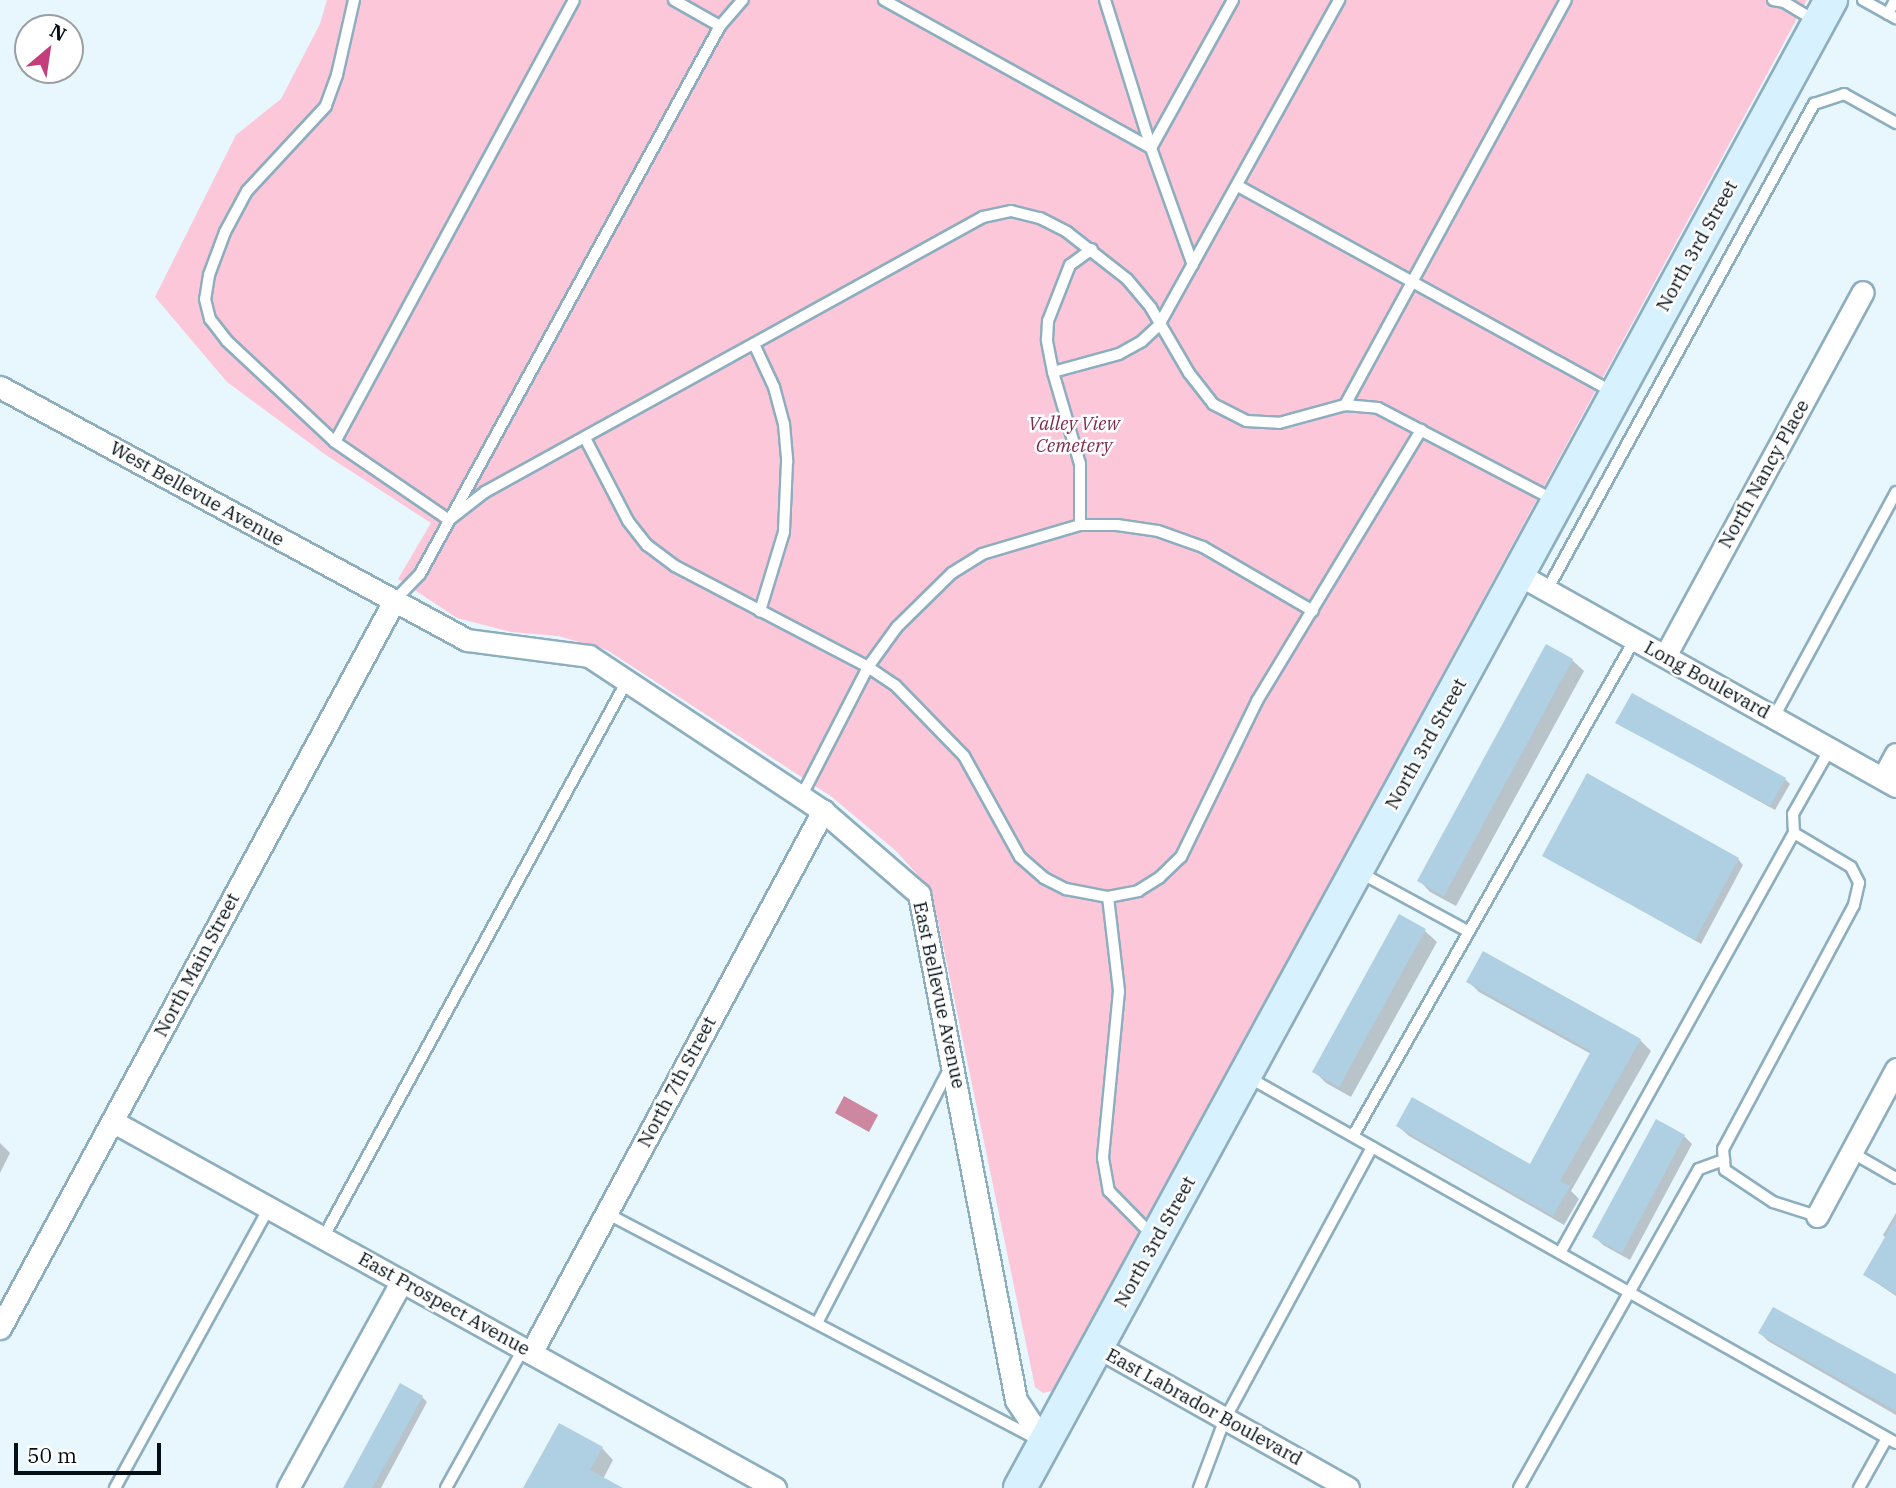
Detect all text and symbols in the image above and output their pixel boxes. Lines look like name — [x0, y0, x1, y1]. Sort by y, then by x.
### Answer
north arrow — [14, 14, 84, 84]
text: N — [46, 18, 71, 47]
street label: North 3rd Street — [1652, 177, 1742, 315]
street label: North Nancy Place — [1714, 396, 1814, 552]
park label: Valley View Cemetery — [1028, 413, 1120, 457]
street label: West Bellevue Avenue — [106, 437, 288, 551]
street label: Long Boulevard — [1640, 636, 1774, 724]
street label: North 3rd Street — [1381, 675, 1471, 813]
street label: North Main Street — [149, 889, 245, 1041]
street label: East Bellevue Avenue — [908, 899, 970, 1091]
street label: North 7th Street — [633, 1013, 721, 1151]
street label: North 3rd Street — [1110, 1173, 1200, 1311]
street label: East Prospect Avenue — [354, 1247, 534, 1361]
street label: East Labrador Boulevard — [1102, 1343, 1306, 1471]
scale bar — [18, 1428, 164, 1472]
text: 50 m — [27, 1441, 77, 1469]

